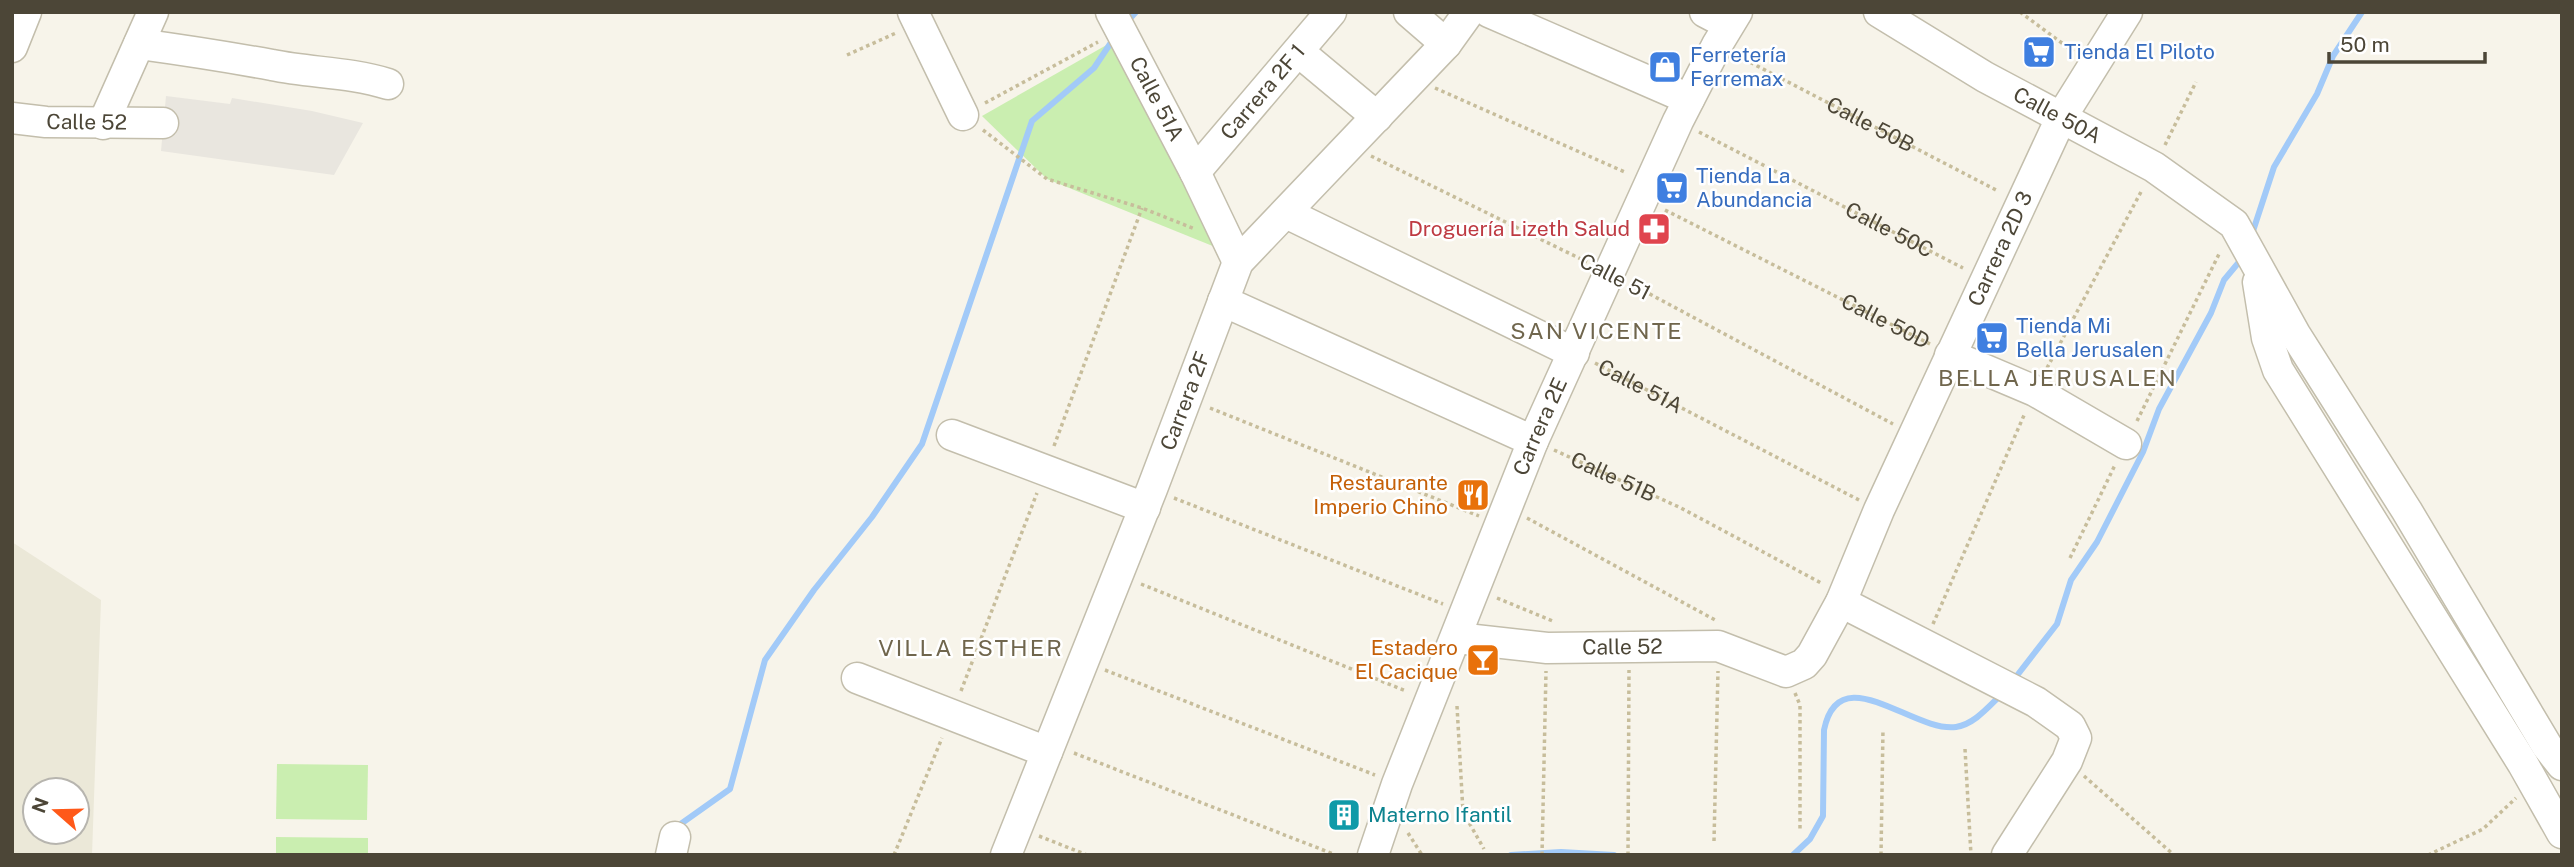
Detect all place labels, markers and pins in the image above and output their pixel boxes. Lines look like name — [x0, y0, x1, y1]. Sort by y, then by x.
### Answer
supermarket icon: Tienda El Piloto — [2020, 33, 2058, 71]
place label: Tienda El Piloto — [2064, 39, 2215, 64]
place label: Ferretería Ferremax — [1690, 42, 1786, 91]
shop icon: Ferretería Ferremax — [1646, 48, 1684, 86]
place label: Tienda La Abundancia — [1696, 163, 1812, 212]
supermarket icon: Tienda La Abundancia — [1653, 169, 1691, 207]
pharmacy icon: Droguería Lizeth Salud — [1635, 210, 1673, 248]
place label: Droguería Lizeth Salud — [1408, 216, 1630, 241]
place label: Tienda Mi Bella Jerusalen — [2016, 313, 2164, 362]
supermarket icon: Tienda Mi Bella Jerusalen — [1973, 319, 2011, 357]
place label: Restaurante Imperio Chino — [1313, 470, 1448, 519]
restaurant icon: Restaurante Imperio Chino — [1454, 476, 1492, 514]
place label: Estadero El Cacique — [1355, 635, 1458, 684]
bar icon: Estadero El Cacique — [1464, 641, 1502, 679]
building icon: Materno Ifantil — [1325, 796, 1363, 834]
place label: Materno Ifantil — [1368, 802, 1512, 827]

